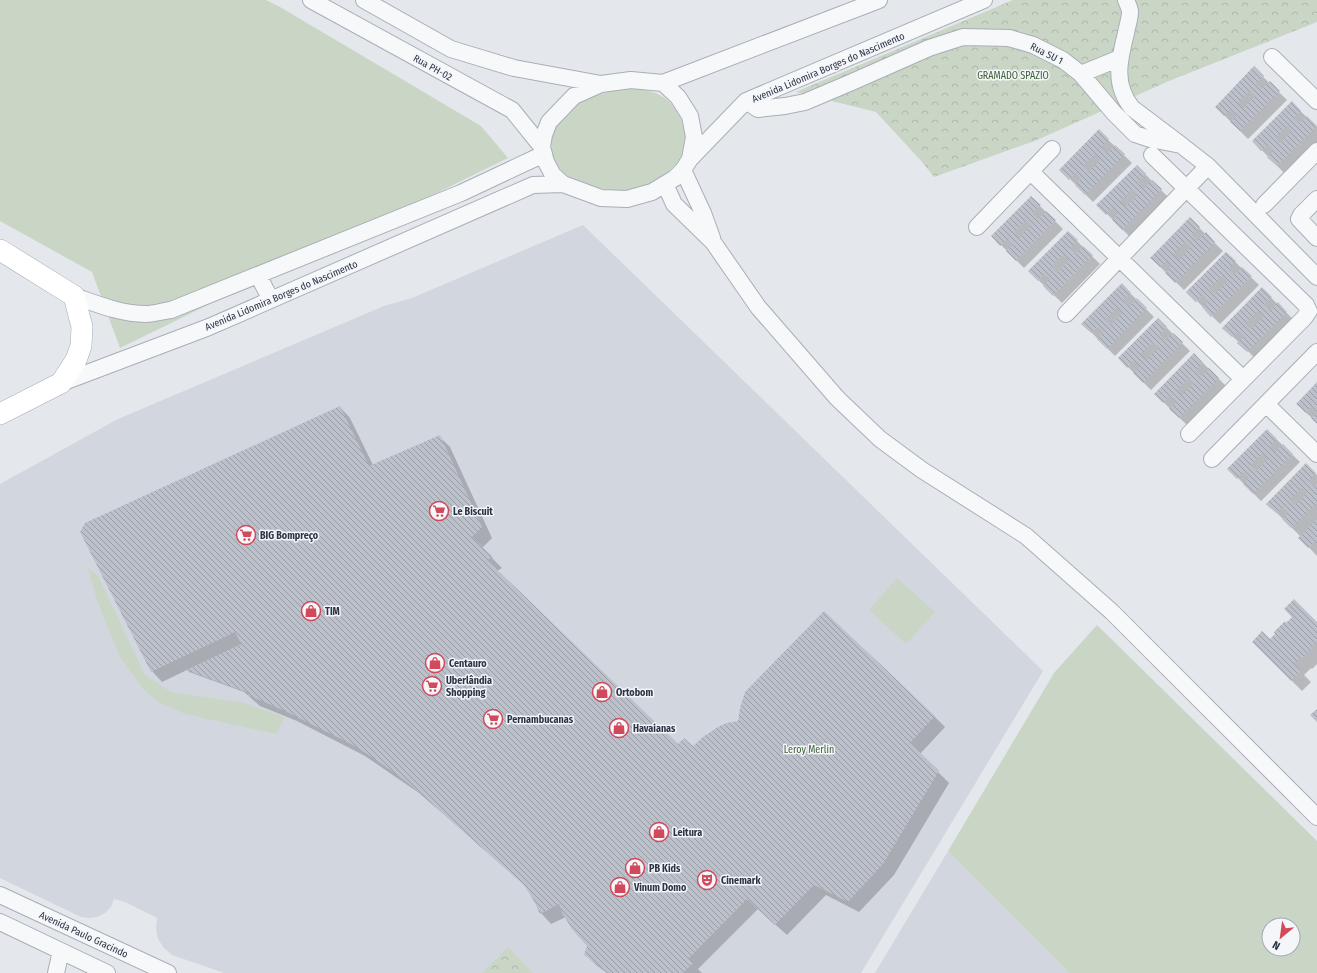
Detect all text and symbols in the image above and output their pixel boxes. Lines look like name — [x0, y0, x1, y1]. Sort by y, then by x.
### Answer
street label: Avenida Lidomira Borges do Nascimento — [750, 30, 907, 106]
street label: Rua SU 1 — [1028, 41, 1065, 67]
street label: Rua PH-02 — [411, 52, 454, 84]
park label: GRAMADO SPAZIO — [977, 70, 1049, 82]
street label: Avenida Lidomira Borges do Nascimento — [203, 258, 360, 334]
supermarket icon: Le Biscuit — [428, 500, 450, 522]
place label: Le Biscuit — [453, 506, 493, 518]
supermarket icon: BIG Bompreço — [235, 524, 257, 546]
place label: BIG Bompreço — [260, 530, 319, 542]
shop icon: TIM — [300, 600, 322, 622]
place label: TIM — [325, 606, 340, 618]
shop icon: Centauro — [424, 652, 446, 674]
place label: Centauro — [449, 658, 487, 670]
supermarket icon: Uberlândia Shopping — [421, 675, 443, 697]
place label: Uberlândia Shopping — [446, 675, 492, 699]
shop icon: Ortobom — [591, 681, 613, 703]
place label: Ortobom — [616, 687, 653, 699]
supermarket icon: Pernambucanas — [482, 708, 504, 730]
place label: Pernambucanas — [507, 714, 574, 726]
shop icon: Havaianas — [608, 717, 630, 739]
place label: Havaianas — [633, 723, 676, 735]
park label: Leroy Merlin — [784, 744, 834, 756]
shop icon: Leitura — [648, 821, 670, 843]
place label: Leitura — [673, 827, 702, 839]
shop icon: PB Kids — [624, 857, 646, 879]
place label: PB Kids — [649, 863, 681, 875]
theatre icon: Cinemark — [696, 869, 718, 891]
place label: Cinemark — [721, 875, 761, 887]
shop icon: Vinum Domo — [609, 876, 631, 898]
place label: Vinum Domo — [633, 882, 687, 894]
street label: Avenida Paulo Gracindo — [37, 909, 130, 961]
north arrow — [1261, 917, 1301, 957]
text: N — [1270, 938, 1282, 953]

